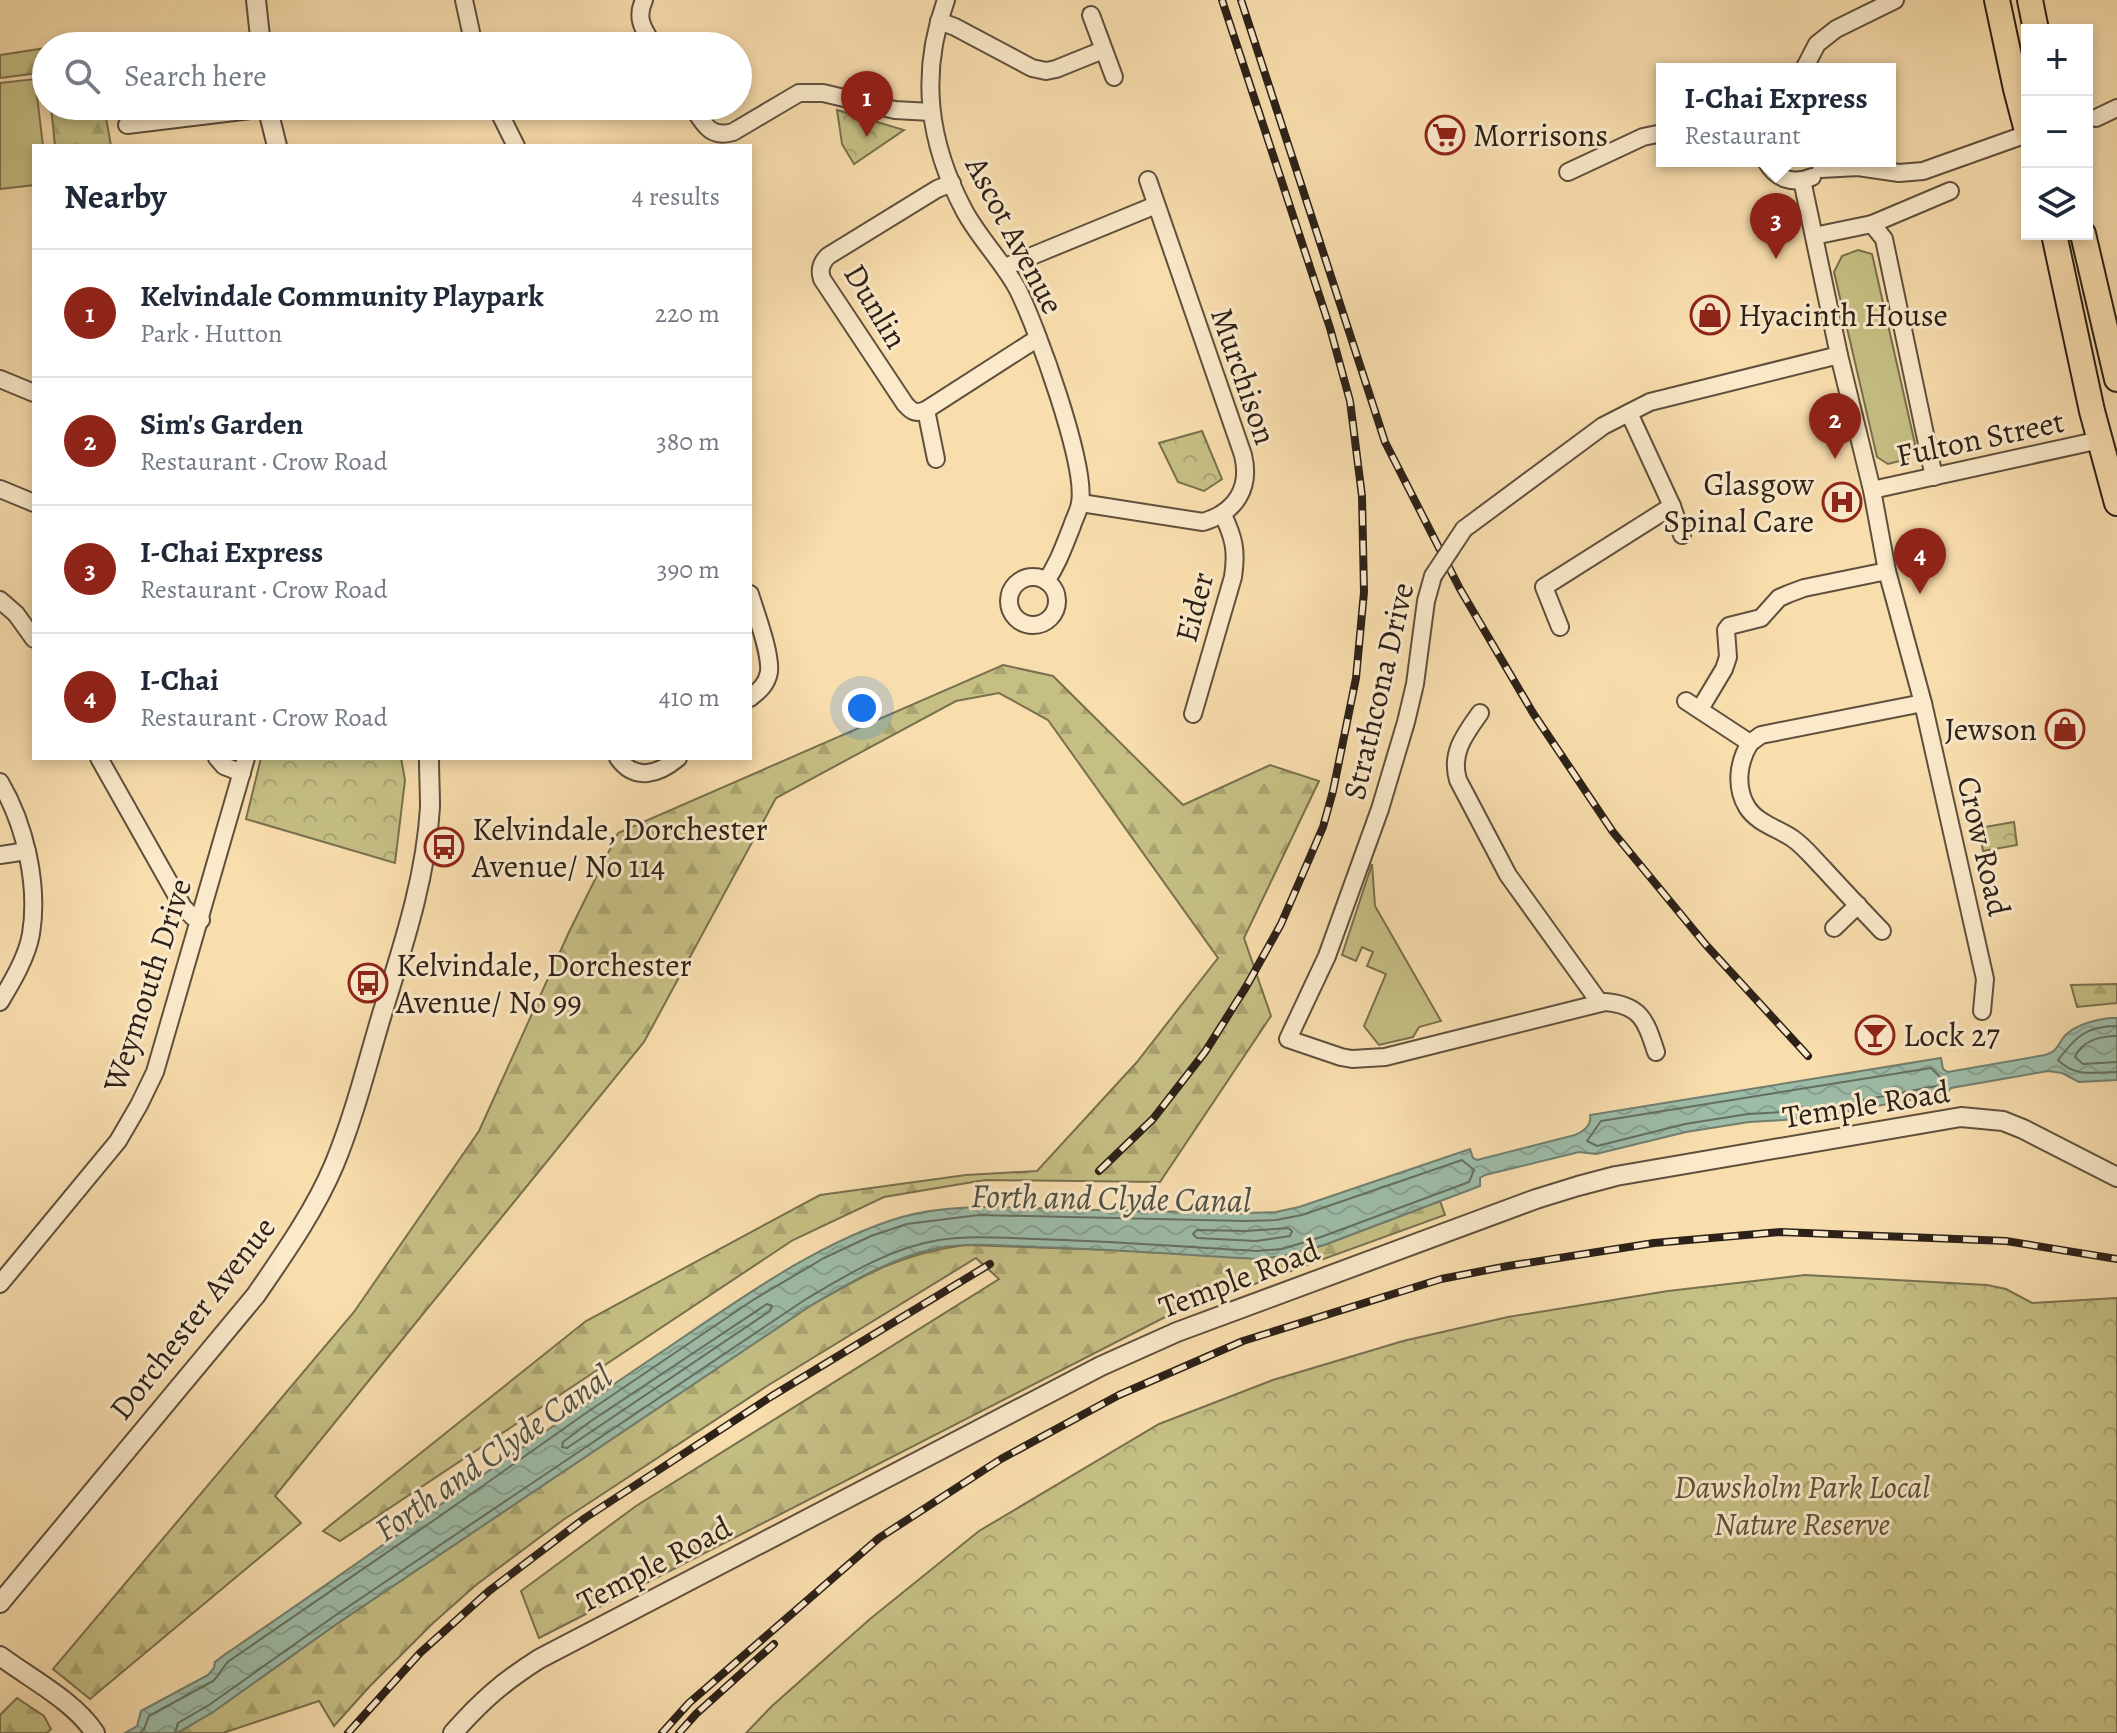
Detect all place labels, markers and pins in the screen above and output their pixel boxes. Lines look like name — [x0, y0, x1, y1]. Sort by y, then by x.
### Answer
pin: 1 — [841, 71, 893, 137]
place label: Morrisons — [1473, 113, 1608, 157]
supermarket icon: Morrisons — [1424, 114, 1466, 156]
pin: 3 — [1750, 193, 1802, 259]
place label: Hyacinth House — [1738, 293, 1948, 337]
shop icon: Hyacinth House — [1689, 294, 1731, 336]
pin: 2 — [1809, 393, 1861, 459]
place label: Glasgow Spinal Care — [1663, 462, 1814, 543]
hospital icon: Glasgow Spinal Care — [1821, 481, 1863, 523]
pin: 4 — [1894, 528, 1946, 594]
place label: Jewson — [1945, 707, 2037, 751]
shop icon: Jewson — [2044, 708, 2086, 750]
place label: Kelvindale, Dorchester Avenue/ No 114 — [471, 807, 768, 888]
bus stop icon: Kelvindale, Dorchester Avenue/ No 114 — [423, 826, 465, 868]
place label: Kelvindale, Dorchester Avenue/ No 99 — [395, 943, 692, 1024]
bus stop icon: Kelvindale, Dorchester Avenue/ No 99 — [347, 962, 389, 1004]
place label: Lock 27 — [1903, 1013, 2000, 1057]
bar icon: Lock 27 — [1854, 1014, 1896, 1056]

